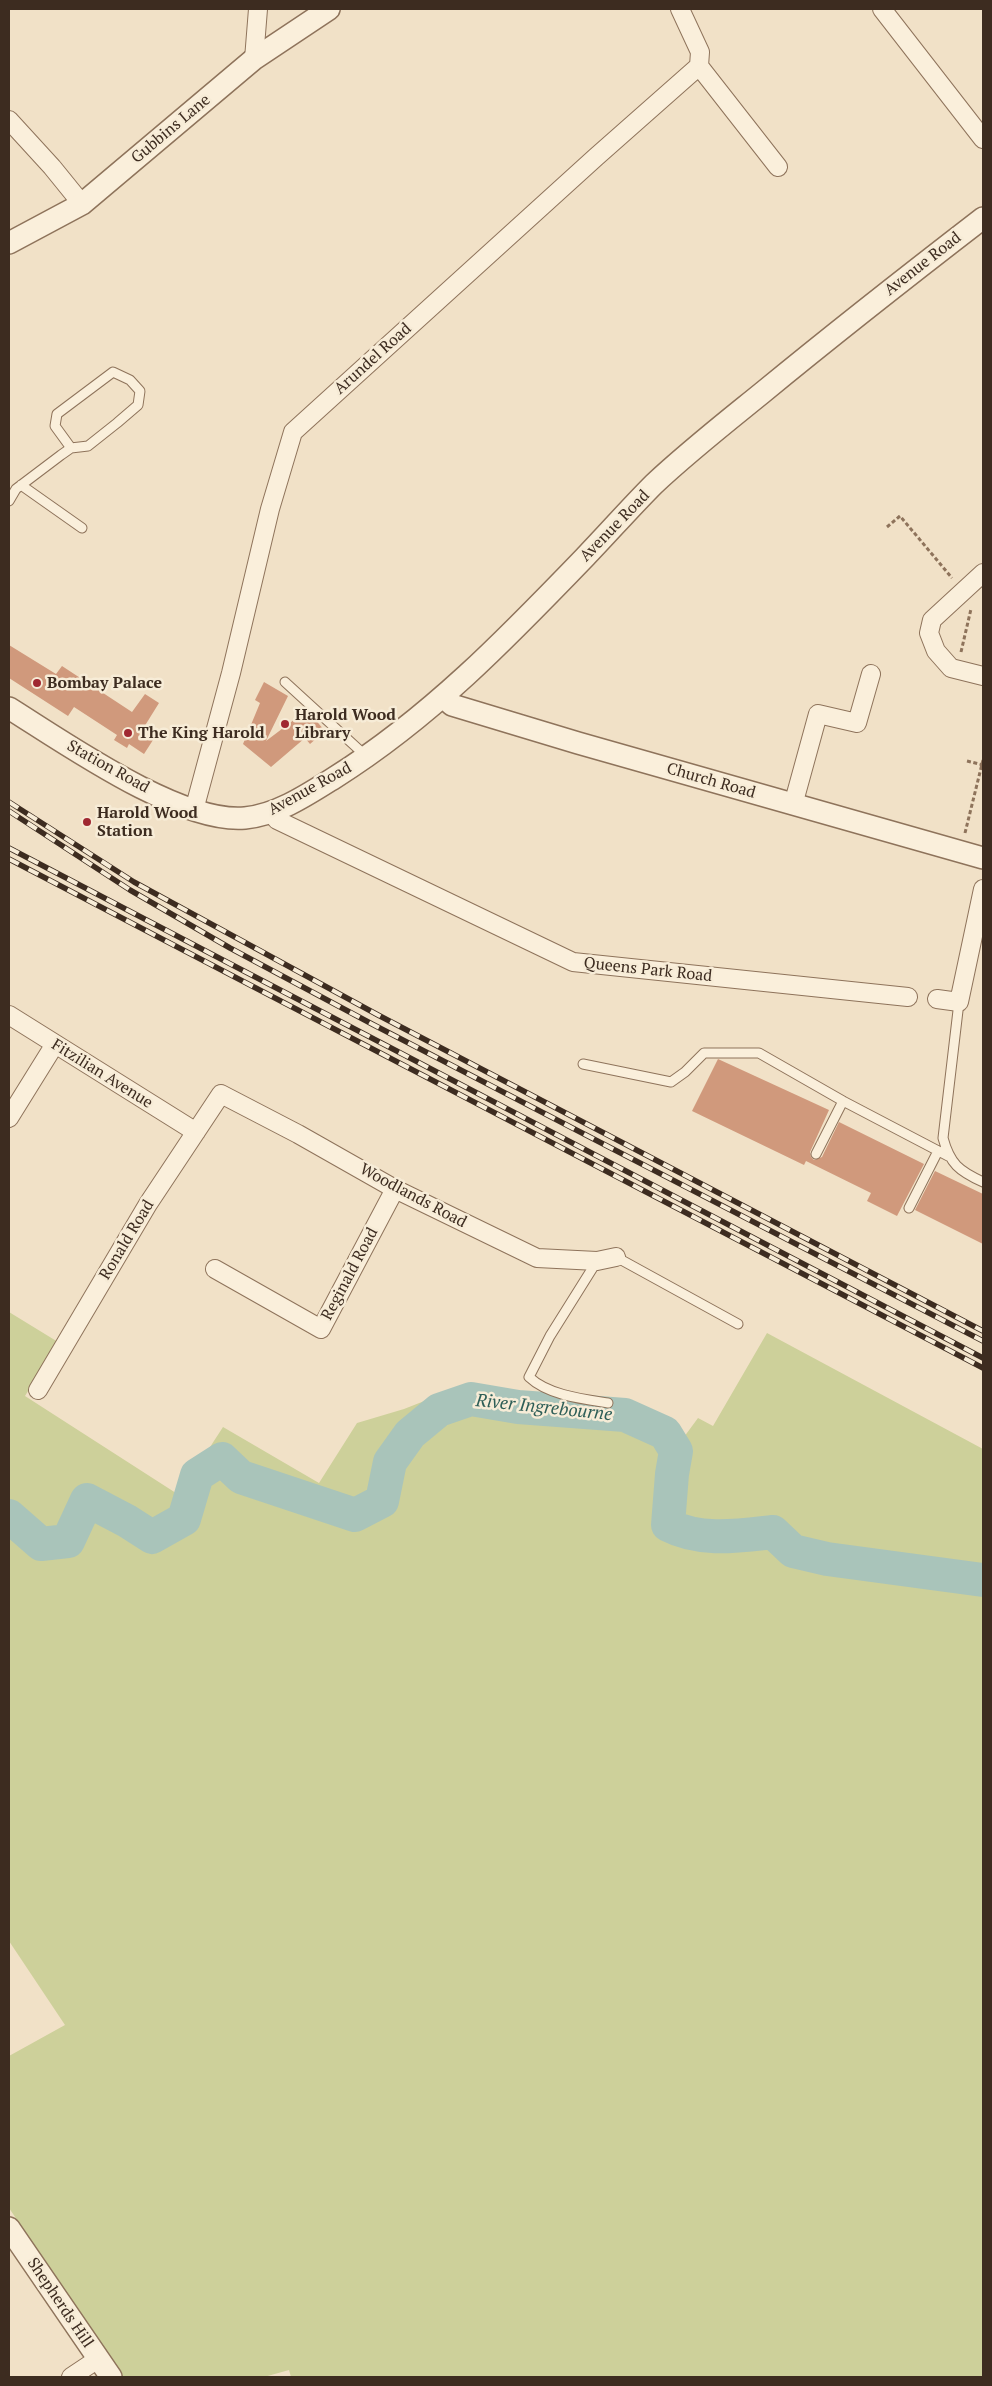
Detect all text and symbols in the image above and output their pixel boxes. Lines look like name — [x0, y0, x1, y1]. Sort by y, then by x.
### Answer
street label: Gubbins Lane — [128, 90, 214, 168]
street label: Avenue Road — [881, 228, 965, 300]
street label: Arundel Road — [331, 319, 415, 399]
street label: Avenue Road — [576, 486, 654, 566]
place label: Bombay Palace — [47, 673, 162, 693]
marker: Bombay Palace — [31, 677, 43, 689]
place label: Harold Wood Library — [295, 705, 396, 743]
marker: Harold Wood Library — [279, 718, 291, 730]
place label: The King Harold — [138, 723, 265, 743]
marker: The King Harold — [122, 727, 134, 739]
street label: Station Road — [63, 736, 153, 798]
street label: Avenue Road — [265, 758, 355, 820]
street label: Church Road — [664, 759, 758, 803]
place label: Harold Wood Station — [97, 803, 198, 841]
marker: Harold Wood Station — [81, 816, 93, 828]
street label: Queens Park Road — [583, 954, 713, 986]
street label: Fitzilian Avenue — [48, 1035, 156, 1113]
street label: Woodlands Road — [356, 1160, 470, 1232]
street label: Ronald Road — [96, 1197, 158, 1283]
street label: Reginald Road — [318, 1224, 382, 1324]
water label: River Ingrebourne — [475, 1390, 613, 1426]
street label: Shepherds Hill — [23, 2254, 97, 2352]

